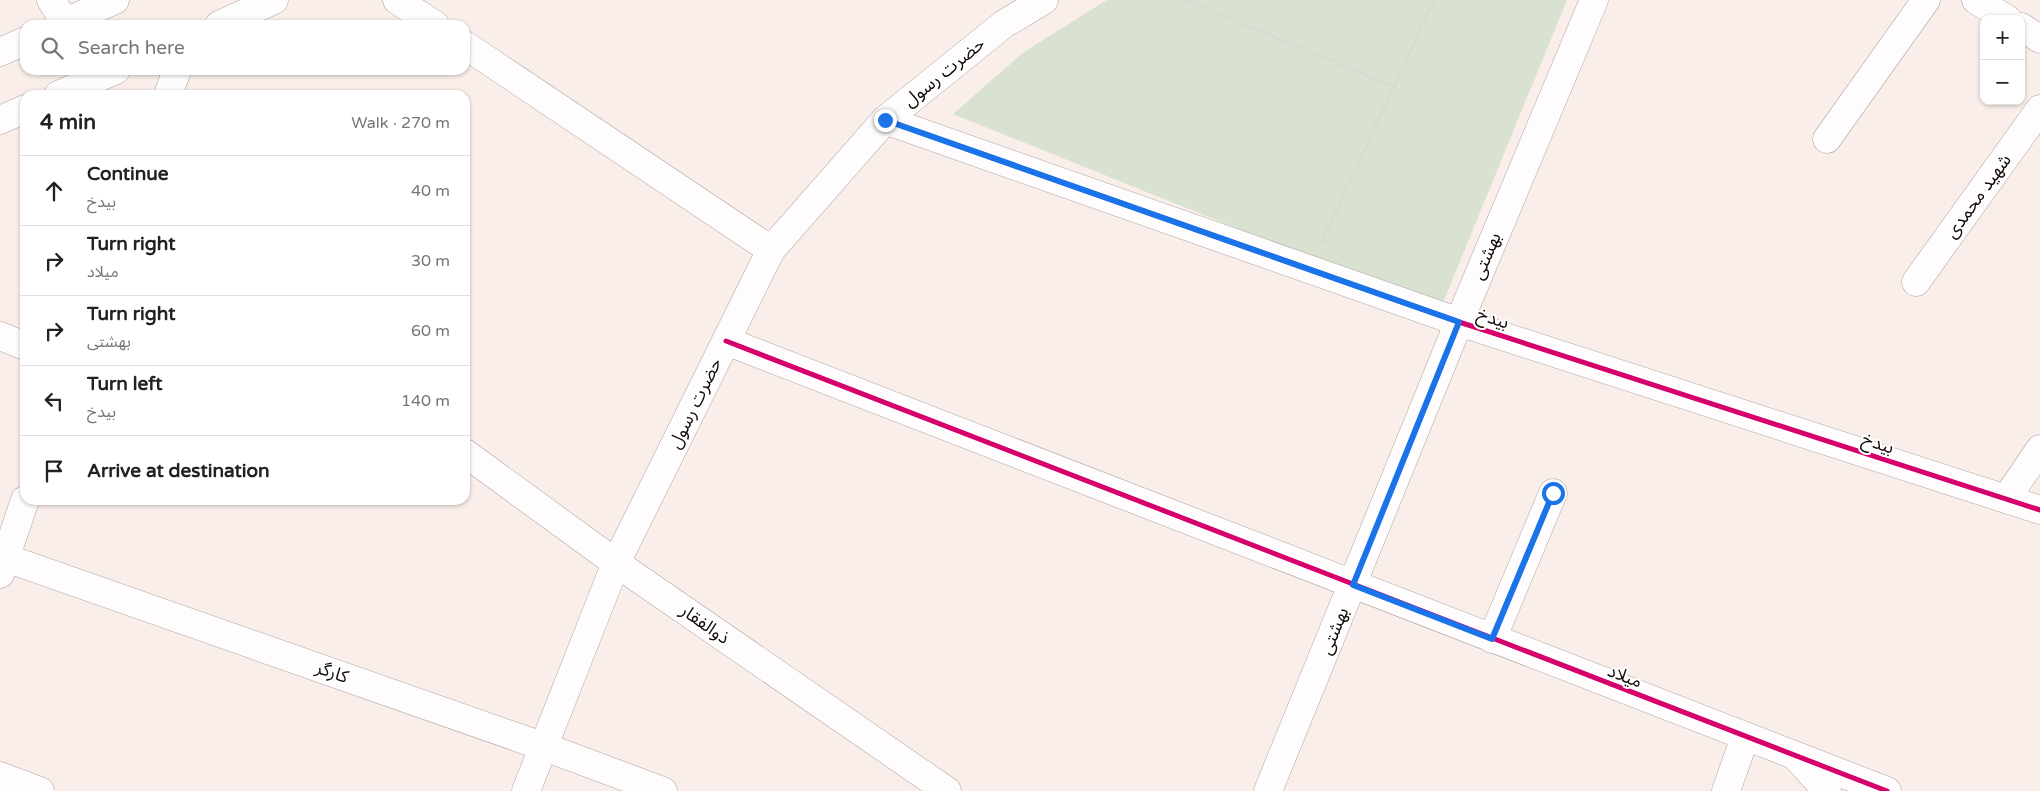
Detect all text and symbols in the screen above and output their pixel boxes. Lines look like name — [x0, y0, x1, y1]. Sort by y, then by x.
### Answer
map controls — [1980, 15, 2025, 105]
button: + — [1980, 15, 2025, 60]
search box — [20, 20, 470, 75]
street label: حضرت رسول — [899, 32, 989, 112]
icon: search — [38, 34, 66, 62]
text: Search here — [78, 37, 185, 59]
button: − — [1980, 60, 2025, 105]
route end — [874, 109, 897, 132]
text: 4 min — [40, 110, 96, 135]
text: Walk · 270 m — [351, 113, 450, 133]
street label: شهید محمدی — [1940, 150, 2016, 242]
text: Continue — [87, 163, 169, 185]
icon: ahead — [40, 177, 68, 205]
text: 40 m — [411, 181, 450, 201]
text: بیدخ — [87, 192, 116, 212]
street label: بهشتی — [1466, 229, 1506, 283]
text: Turn right — [87, 233, 175, 255]
icon: right — [40, 247, 68, 275]
text: 30 m — [411, 251, 450, 271]
text: میلاد — [87, 262, 119, 282]
street label: بیدخ — [1473, 302, 1512, 335]
text: Turn right — [87, 303, 175, 325]
icon: right — [40, 317, 68, 345]
text: 60 m — [411, 321, 450, 341]
text: بهشتی — [87, 332, 131, 352]
street label: حضرت رسول — [664, 354, 726, 452]
text: Turn left — [87, 373, 163, 395]
icon: left — [40, 387, 68, 415]
text: 140 m — [401, 391, 450, 411]
text: بیدخ — [87, 402, 116, 422]
street label: بیدخ — [1858, 427, 1897, 460]
icon: arrive — [40, 457, 68, 485]
text: Arrive at destination — [87, 460, 270, 482]
route start — [1542, 482, 1565, 505]
street label: ذوالفقار — [675, 599, 734, 649]
street label: بهشتی — [1315, 604, 1353, 658]
street label: کارگر — [312, 656, 352, 688]
street label: میلاد — [1604, 659, 1646, 693]

